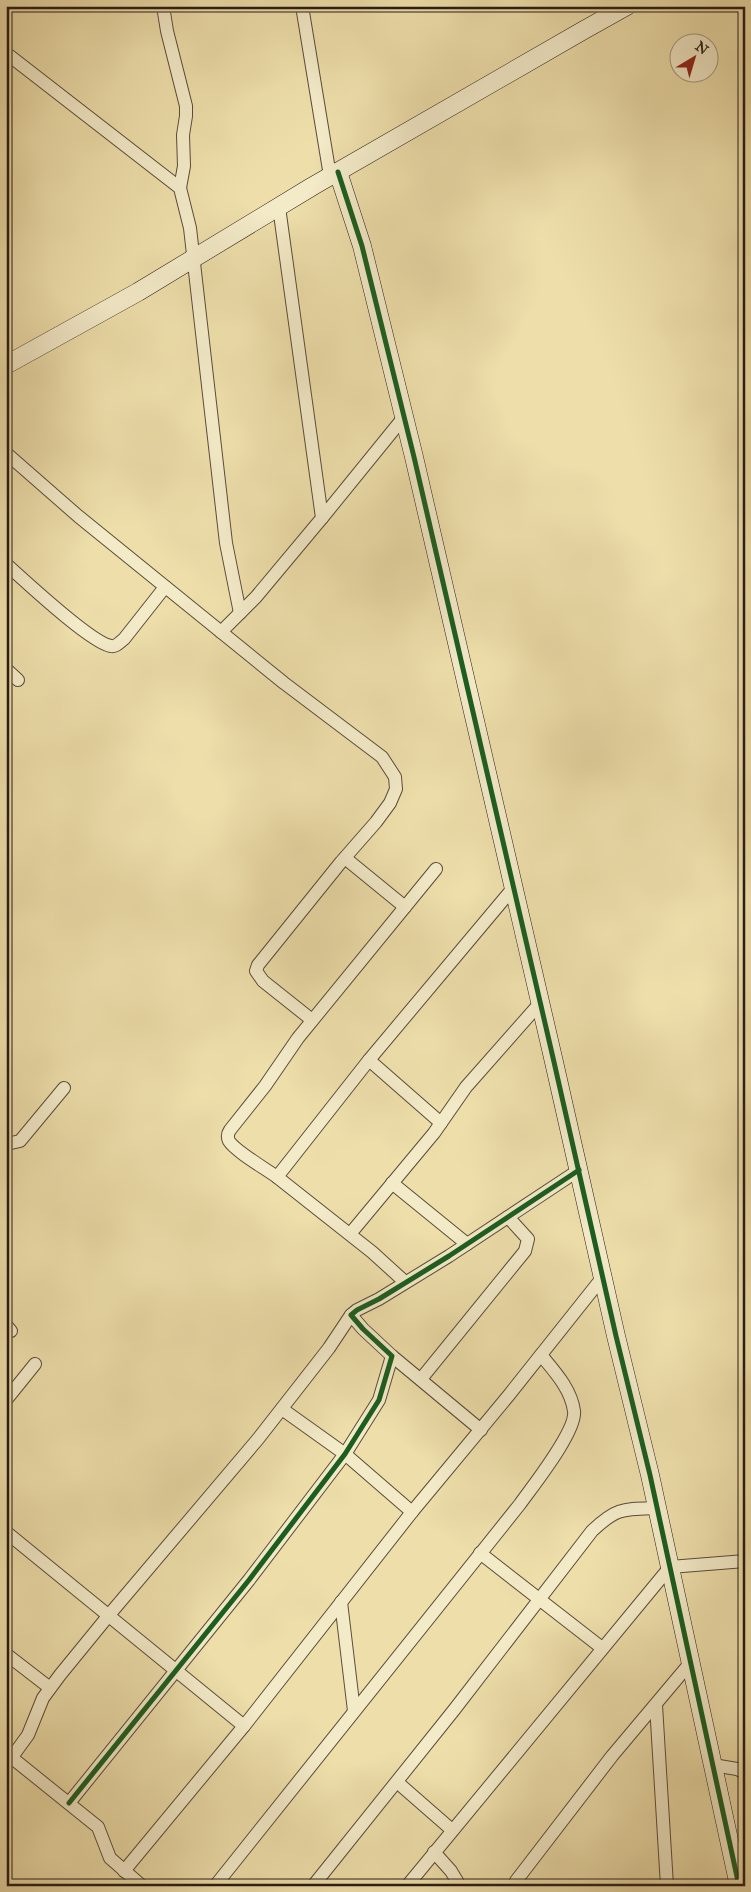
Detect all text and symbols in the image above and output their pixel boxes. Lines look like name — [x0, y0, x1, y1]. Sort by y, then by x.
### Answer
north arrow — [668, 32, 718, 82]
text: N — [692, 38, 712, 59]

